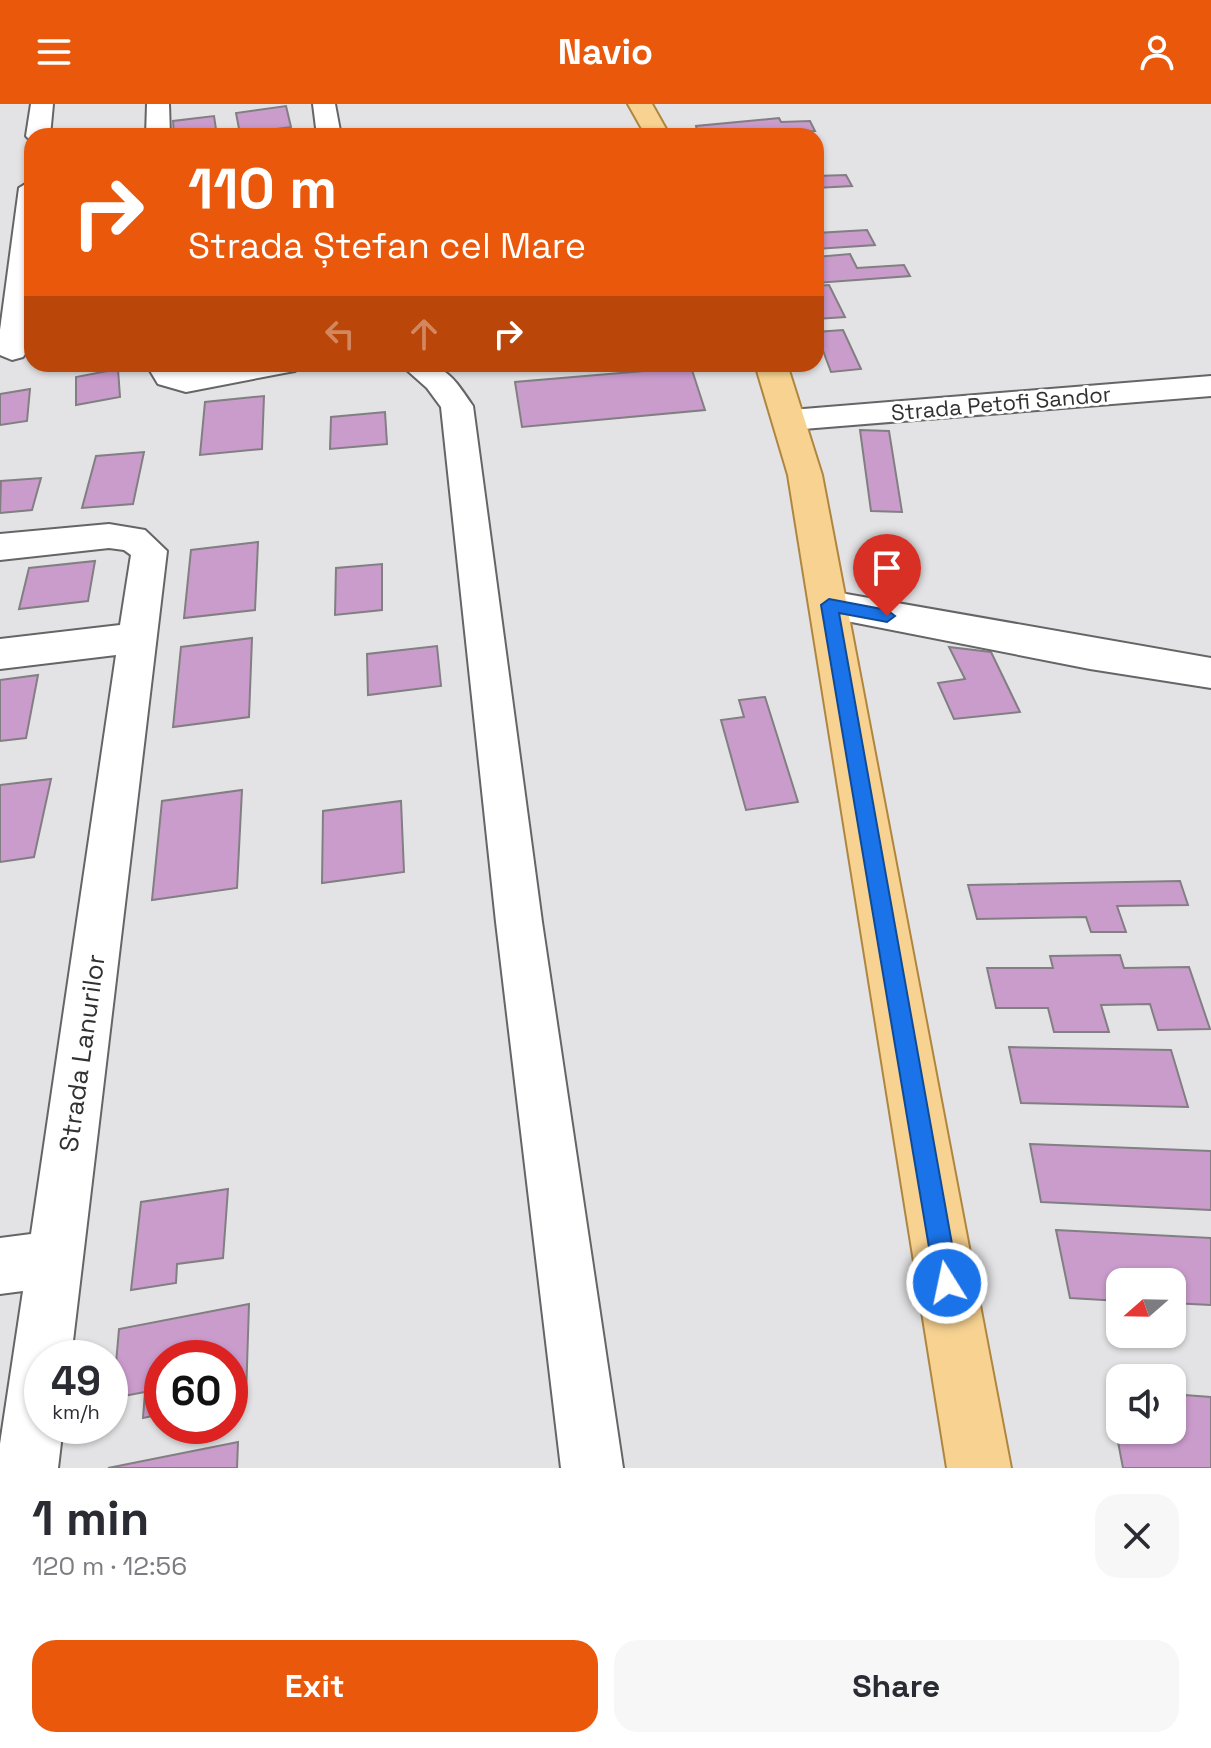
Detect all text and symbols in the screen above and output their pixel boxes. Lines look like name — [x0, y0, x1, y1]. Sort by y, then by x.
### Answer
text: Navio — [558, 29, 653, 75]
icon: menu — [32, 30, 76, 74]
icon: person — [1135, 30, 1179, 74]
text: 110 m — [188, 153, 337, 224]
icon: right — [56, 160, 160, 264]
text: Strada Ștefan cel Mare — [188, 223, 586, 269]
icon: left — [318, 312, 362, 356]
icon: ahead — [402, 312, 446, 356]
icon: right — [486, 312, 530, 356]
street label: Strada Petofi Sandor — [890, 379, 1112, 427]
pin — [853, 534, 921, 616]
icon: arrive — [865, 546, 909, 590]
street label: Strada Lanurilor — [51, 952, 113, 1154]
position arrow — [905, 1241, 989, 1325]
north arrow — [1106, 1268, 1186, 1348]
map controls — [1106, 1268, 1186, 1444]
speed limit sign: 60 — [144, 1340, 248, 1444]
text: 49 — [51, 1356, 101, 1407]
button: sound — [1106, 1364, 1186, 1444]
text: km/h — [52, 1399, 100, 1425]
text: 1 min — [32, 1488, 149, 1549]
button: close — [1095, 1494, 1179, 1578]
text: 120 m · 12:56 — [32, 1549, 187, 1583]
button: Exit — [32, 1640, 598, 1732]
button: Share — [614, 1640, 1179, 1732]

